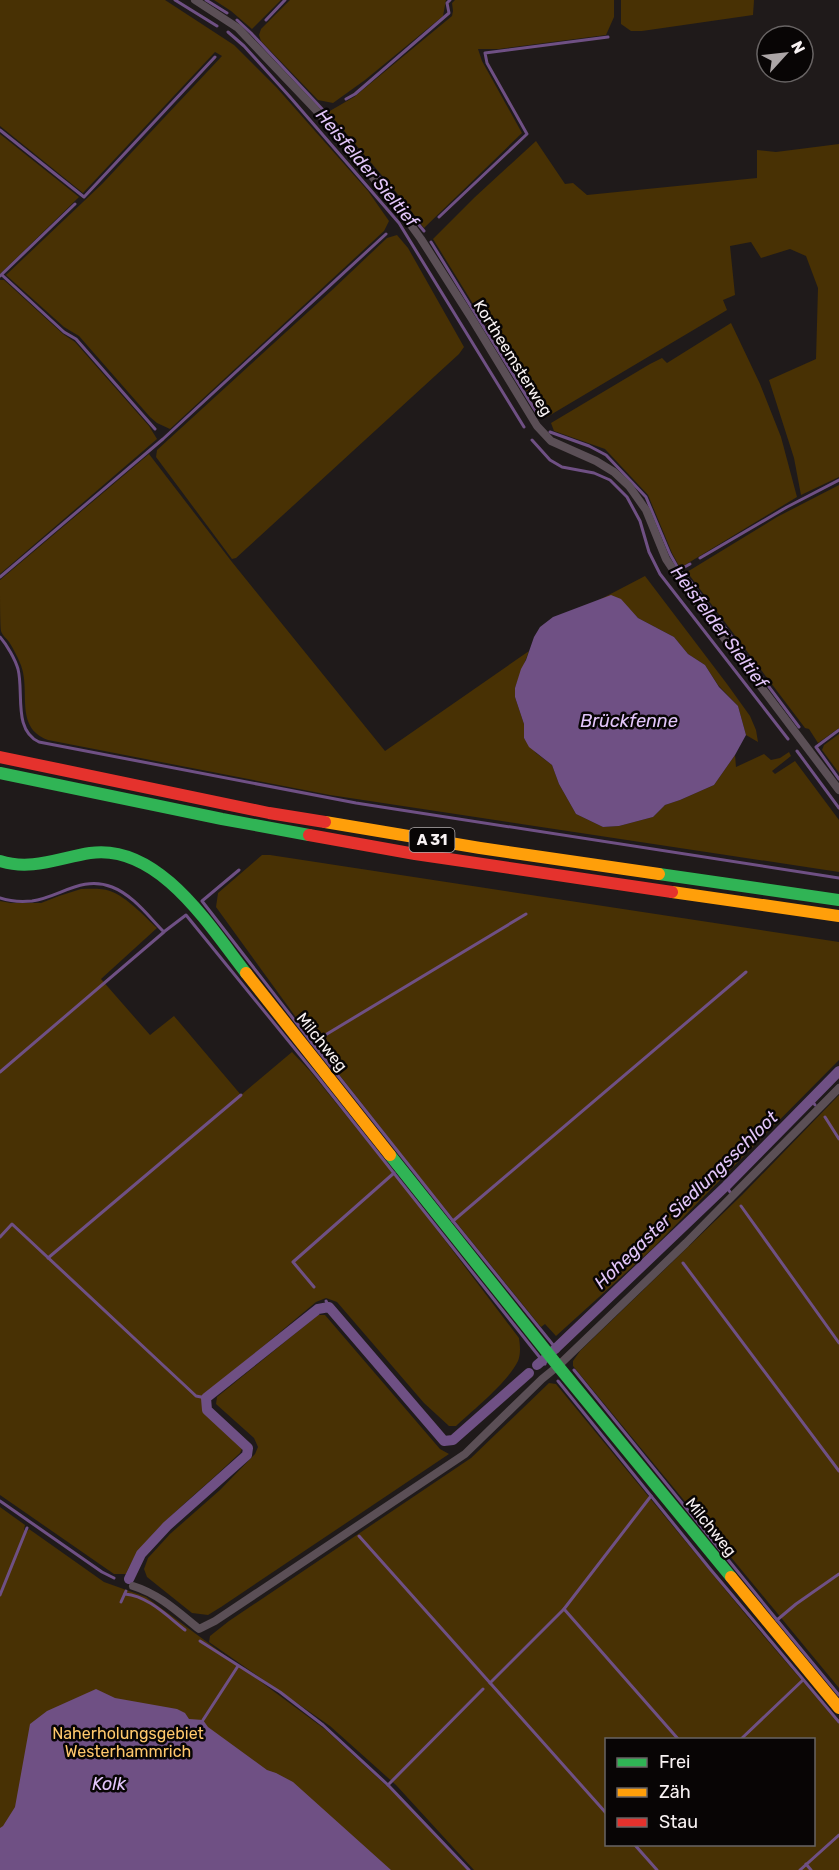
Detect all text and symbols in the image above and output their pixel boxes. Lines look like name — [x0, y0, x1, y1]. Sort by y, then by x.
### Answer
north arrow — [755, 24, 815, 84]
text: N — [787, 38, 809, 57]
water label: Heisfelder Sieltief — [311, 104, 424, 233]
street label: Kortheemsterweg — [470, 297, 556, 419]
water label: Heisfelder Sieltief — [666, 562, 773, 694]
water label: Brückfenne — [580, 710, 678, 732]
road number: A 31 — [410, 828, 454, 852]
street label: Milchweg — [293, 1009, 351, 1075]
water label: Hohegaster Siedlungsschloot — [590, 1106, 783, 1294]
street label: Milchweg — [682, 1494, 740, 1560]
park label: Naherholungsgebiet Westerhammrich — [52, 1724, 204, 1761]
legend — [605, 1738, 815, 1846]
text: Frei — [659, 1751, 690, 1773]
water label: Kolk — [92, 1773, 127, 1795]
text: Zäh — [659, 1781, 691, 1803]
text: Stau — [659, 1811, 698, 1833]

